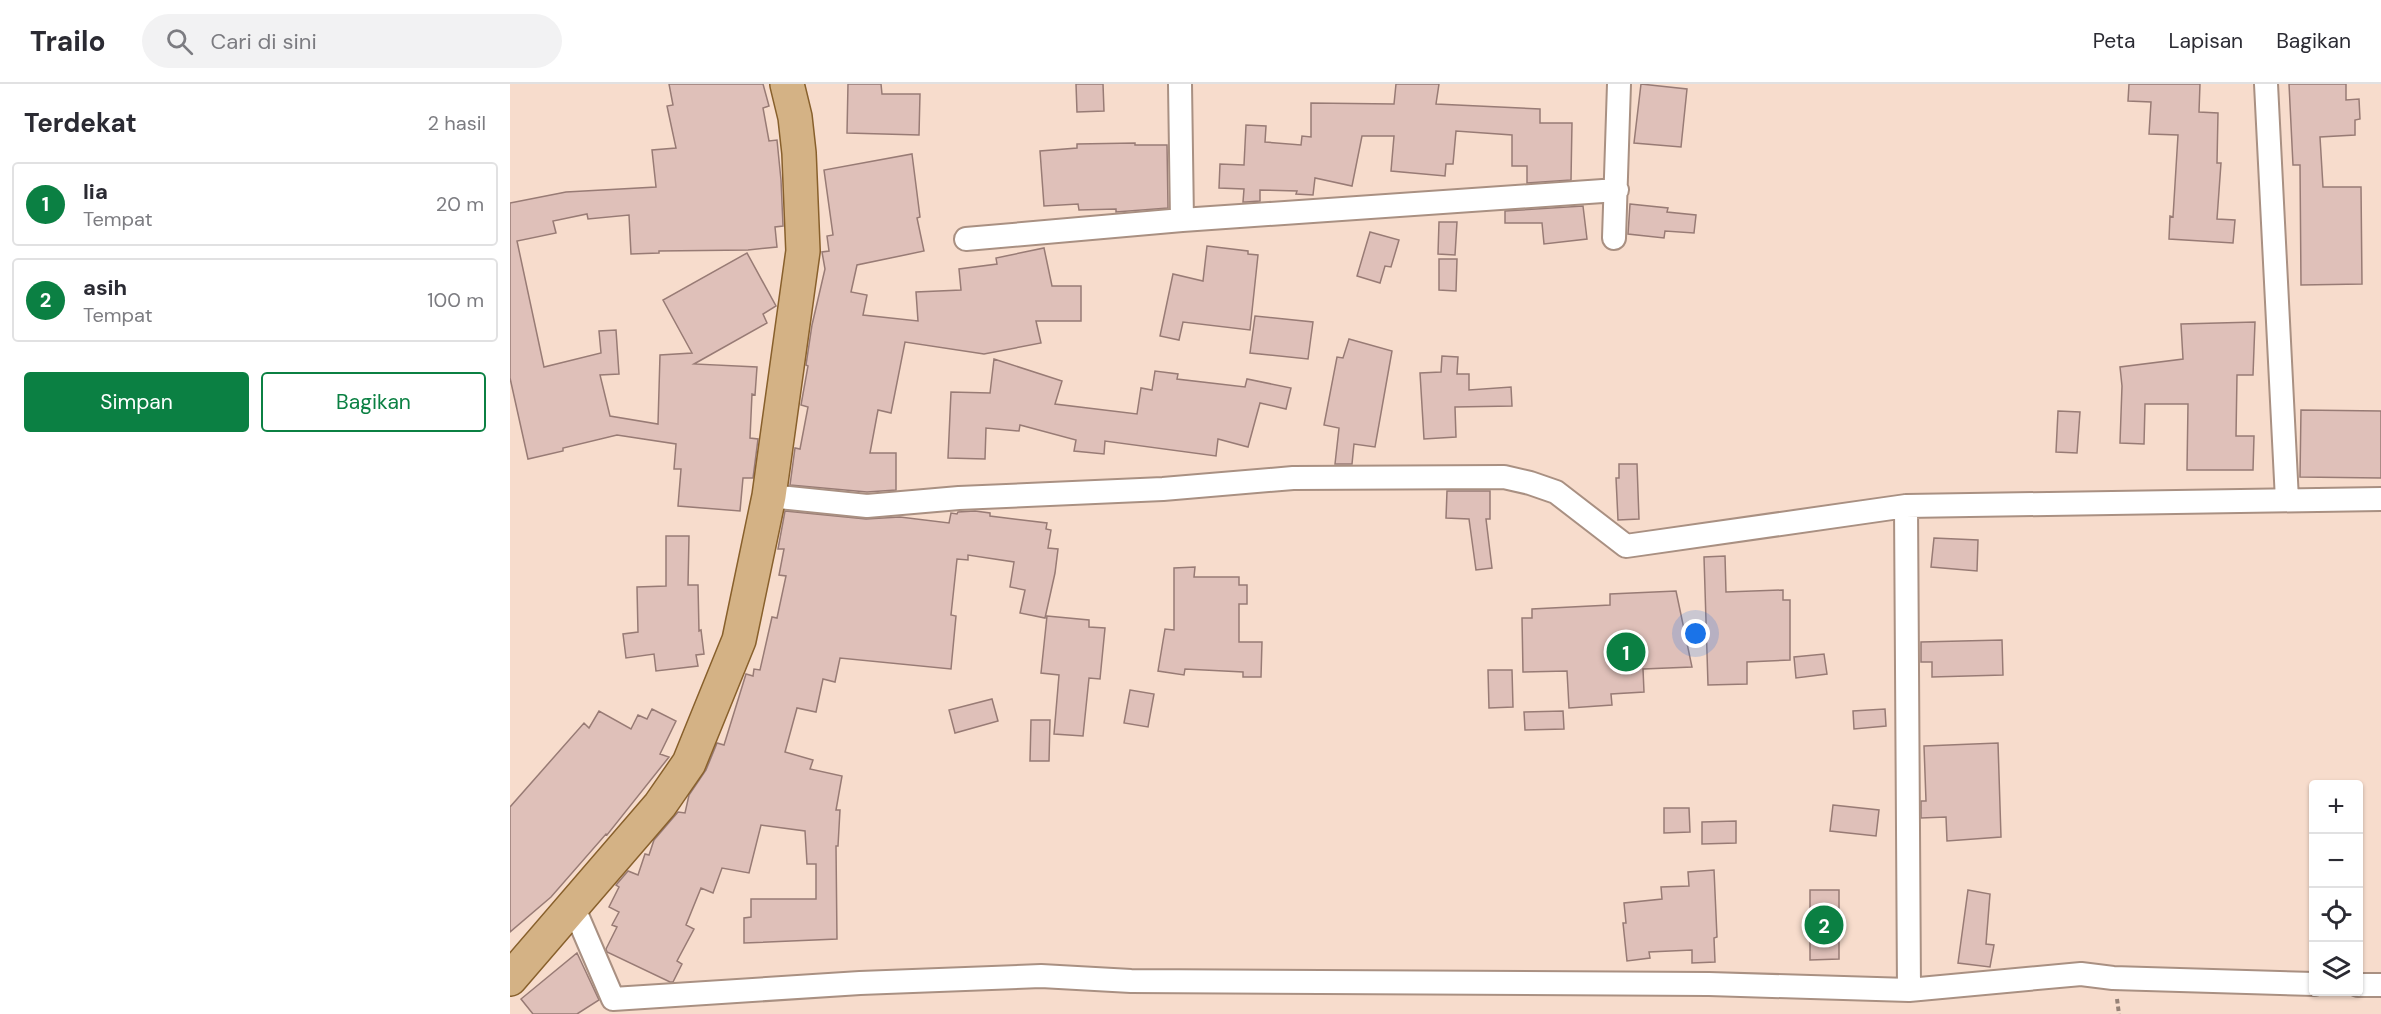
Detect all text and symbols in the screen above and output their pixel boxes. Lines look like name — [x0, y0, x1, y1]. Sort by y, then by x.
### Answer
search box — [142, 14, 562, 68]
text: Trailo — [30, 23, 106, 60]
icon: search — [163, 25, 196, 58]
text: Cari di sini — [211, 27, 317, 56]
text: Peta — [2093, 27, 2135, 55]
text: Lapisan — [2168, 27, 2243, 55]
text: Bagikan — [2276, 27, 2351, 55]
text: Terdekat — [24, 106, 137, 140]
text: 2 hasil — [427, 110, 486, 136]
text: lia — [83, 177, 108, 206]
text: 1 — [42, 191, 49, 217]
text: 20 m — [436, 191, 484, 217]
text: Tempat — [83, 206, 153, 232]
text: asih — [83, 273, 127, 302]
text: 2 — [40, 287, 51, 313]
text: 100 m — [427, 287, 484, 313]
text: Tempat — [83, 302, 153, 328]
button: Simpan — [24, 372, 249, 432]
button: Bagikan — [261, 372, 486, 432]
your location — [1681, 619, 1710, 648]
pin: 1 — [1606, 630, 1646, 674]
map controls — [2309, 780, 2363, 996]
button: + — [2309, 780, 2363, 834]
button: − — [2309, 834, 2363, 888]
button: locate — [2309, 888, 2363, 942]
pin: 2 — [1804, 902, 1844, 948]
button: layers — [2309, 942, 2363, 996]

